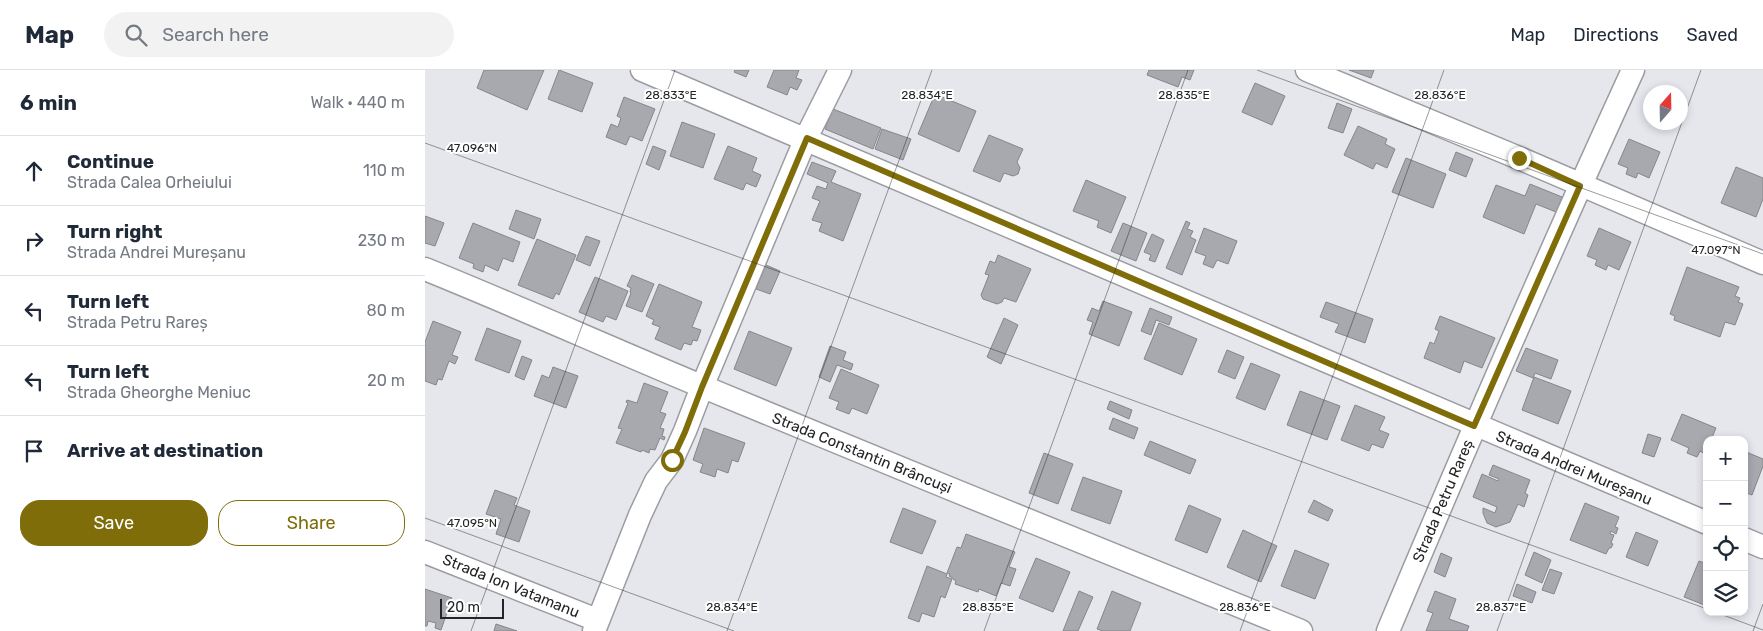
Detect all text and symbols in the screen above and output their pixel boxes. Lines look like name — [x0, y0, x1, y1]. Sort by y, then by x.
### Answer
search box — [104, 12, 454, 57]
text: Map — [25, 21, 74, 49]
icon: search — [122, 21, 150, 49]
text: Search here — [162, 23, 269, 46]
text: Map — [1510, 24, 1545, 46]
text: Directions — [1573, 24, 1659, 46]
text: Saved — [1687, 24, 1738, 46]
north arrow — [1643, 85, 1688, 130]
text: 28.833°E — [645, 88, 697, 102]
text: 28.834°E — [901, 88, 953, 102]
text: 28.835°E — [1158, 88, 1210, 102]
text: 28.836°E — [1414, 88, 1466, 102]
text: 6 min — [20, 90, 77, 115]
text: Walk · 440 m — [310, 93, 405, 112]
text: 47.096°N — [447, 141, 497, 155]
route end — [1508, 147, 1531, 170]
text: Continue — [67, 150, 154, 173]
icon: ahead — [20, 157, 48, 185]
text: 110 m — [363, 161, 405, 180]
text: Strada Calea Orheiului — [67, 173, 232, 192]
text: Turn right — [67, 220, 162, 243]
icon: right — [20, 227, 48, 255]
text: 230 m — [358, 231, 405, 250]
text: Strada Andrei Mureșanu — [67, 243, 246, 262]
text: 47.097°N — [1691, 243, 1741, 257]
text: Turn left — [67, 290, 149, 313]
icon: left — [20, 297, 48, 325]
text: 80 m — [367, 301, 405, 320]
text: Strada Petru Rareș — [67, 313, 208, 332]
text: Turn left — [67, 360, 149, 383]
icon: left — [20, 367, 48, 395]
text: 20 m — [367, 371, 405, 390]
text: Strada Gheorghe Meniuc — [67, 383, 251, 402]
street label: Strada Constantin Brâncuși — [770, 409, 954, 497]
street label: Strada Andrei Mureșanu — [1493, 427, 1655, 509]
map controls — [1703, 436, 1748, 616]
button: + — [1703, 436, 1748, 481]
icon: arrive — [20, 437, 48, 465]
street label: Strada Petru Rareș — [1409, 437, 1477, 565]
text: Arrive at destination — [67, 439, 263, 462]
route start — [661, 449, 684, 472]
button: − — [1703, 481, 1748, 526]
button: Save — [20, 500, 208, 546]
button: Share — [218, 500, 405, 546]
text: 47.095°N — [447, 516, 497, 530]
button: locate — [1703, 526, 1748, 571]
street label: Strada Ion Vatamanu — [440, 550, 582, 622]
button: layers — [1703, 571, 1748, 616]
scale bar — [440, 596, 504, 619]
text: 20 m — [447, 599, 480, 616]
text: 28.834°E — [706, 600, 758, 614]
text: 28.835°E — [962, 600, 1014, 614]
text: 28.836°E — [1219, 600, 1271, 614]
text: 28.837°E — [1476, 600, 1526, 614]

